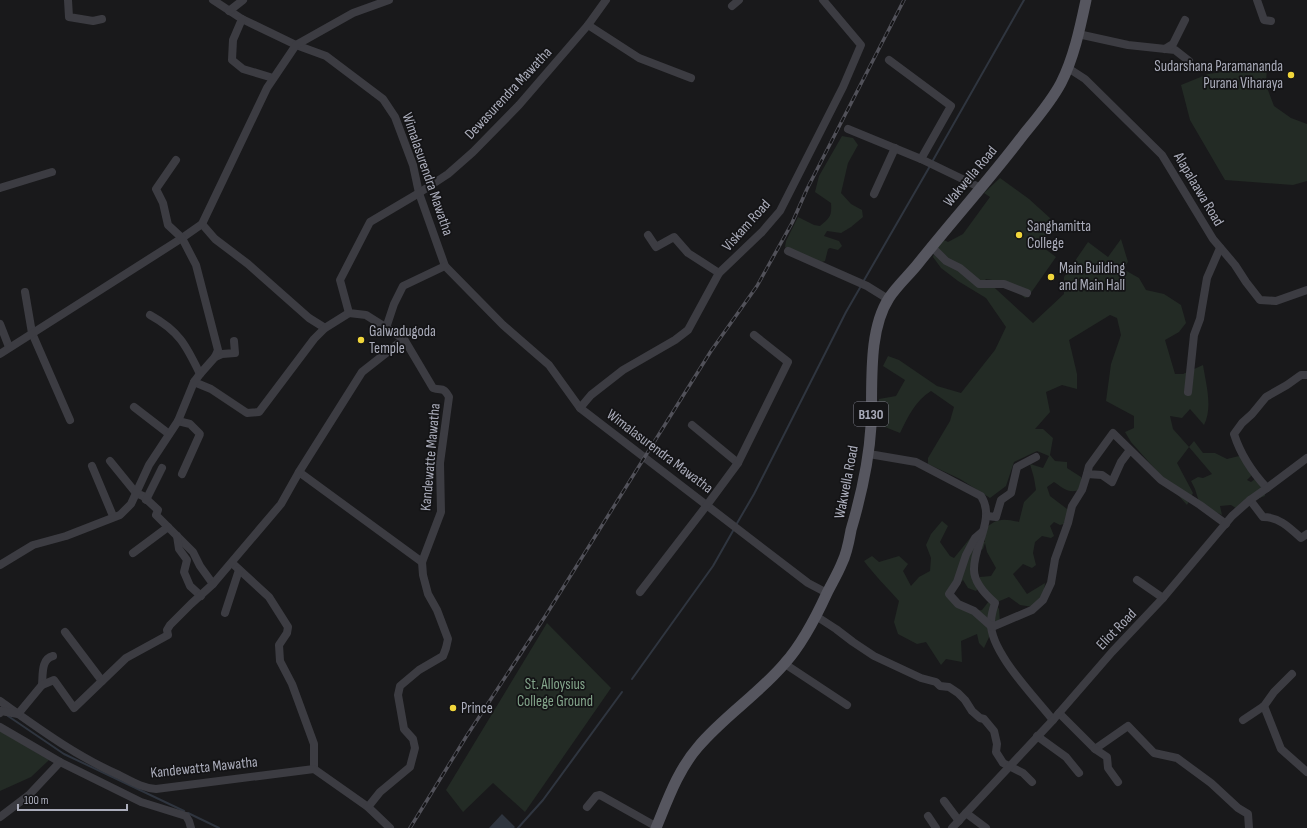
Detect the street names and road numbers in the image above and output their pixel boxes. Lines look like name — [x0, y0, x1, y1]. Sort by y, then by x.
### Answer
street label: Dewasurendra Mawatha — [461, 43, 556, 143]
street label: Wimalasurendra Mawatha — [398, 110, 458, 238]
street label: Wakwella Road — [939, 142, 1001, 211]
street label: Alapalaawa Road — [1169, 148, 1228, 230]
street label: Viskam Road — [718, 195, 775, 255]
street label: Kandewatte Mawatha — [416, 402, 445, 512]
road number: B130 — [854, 402, 888, 426]
street label: Wimalasurendra Mawatha — [603, 405, 717, 498]
street label: Wakwella Road — [830, 444, 863, 520]
street label: Eliot Road — [1092, 605, 1141, 654]
street label: Kandewatta Mawatha — [149, 752, 259, 783]

